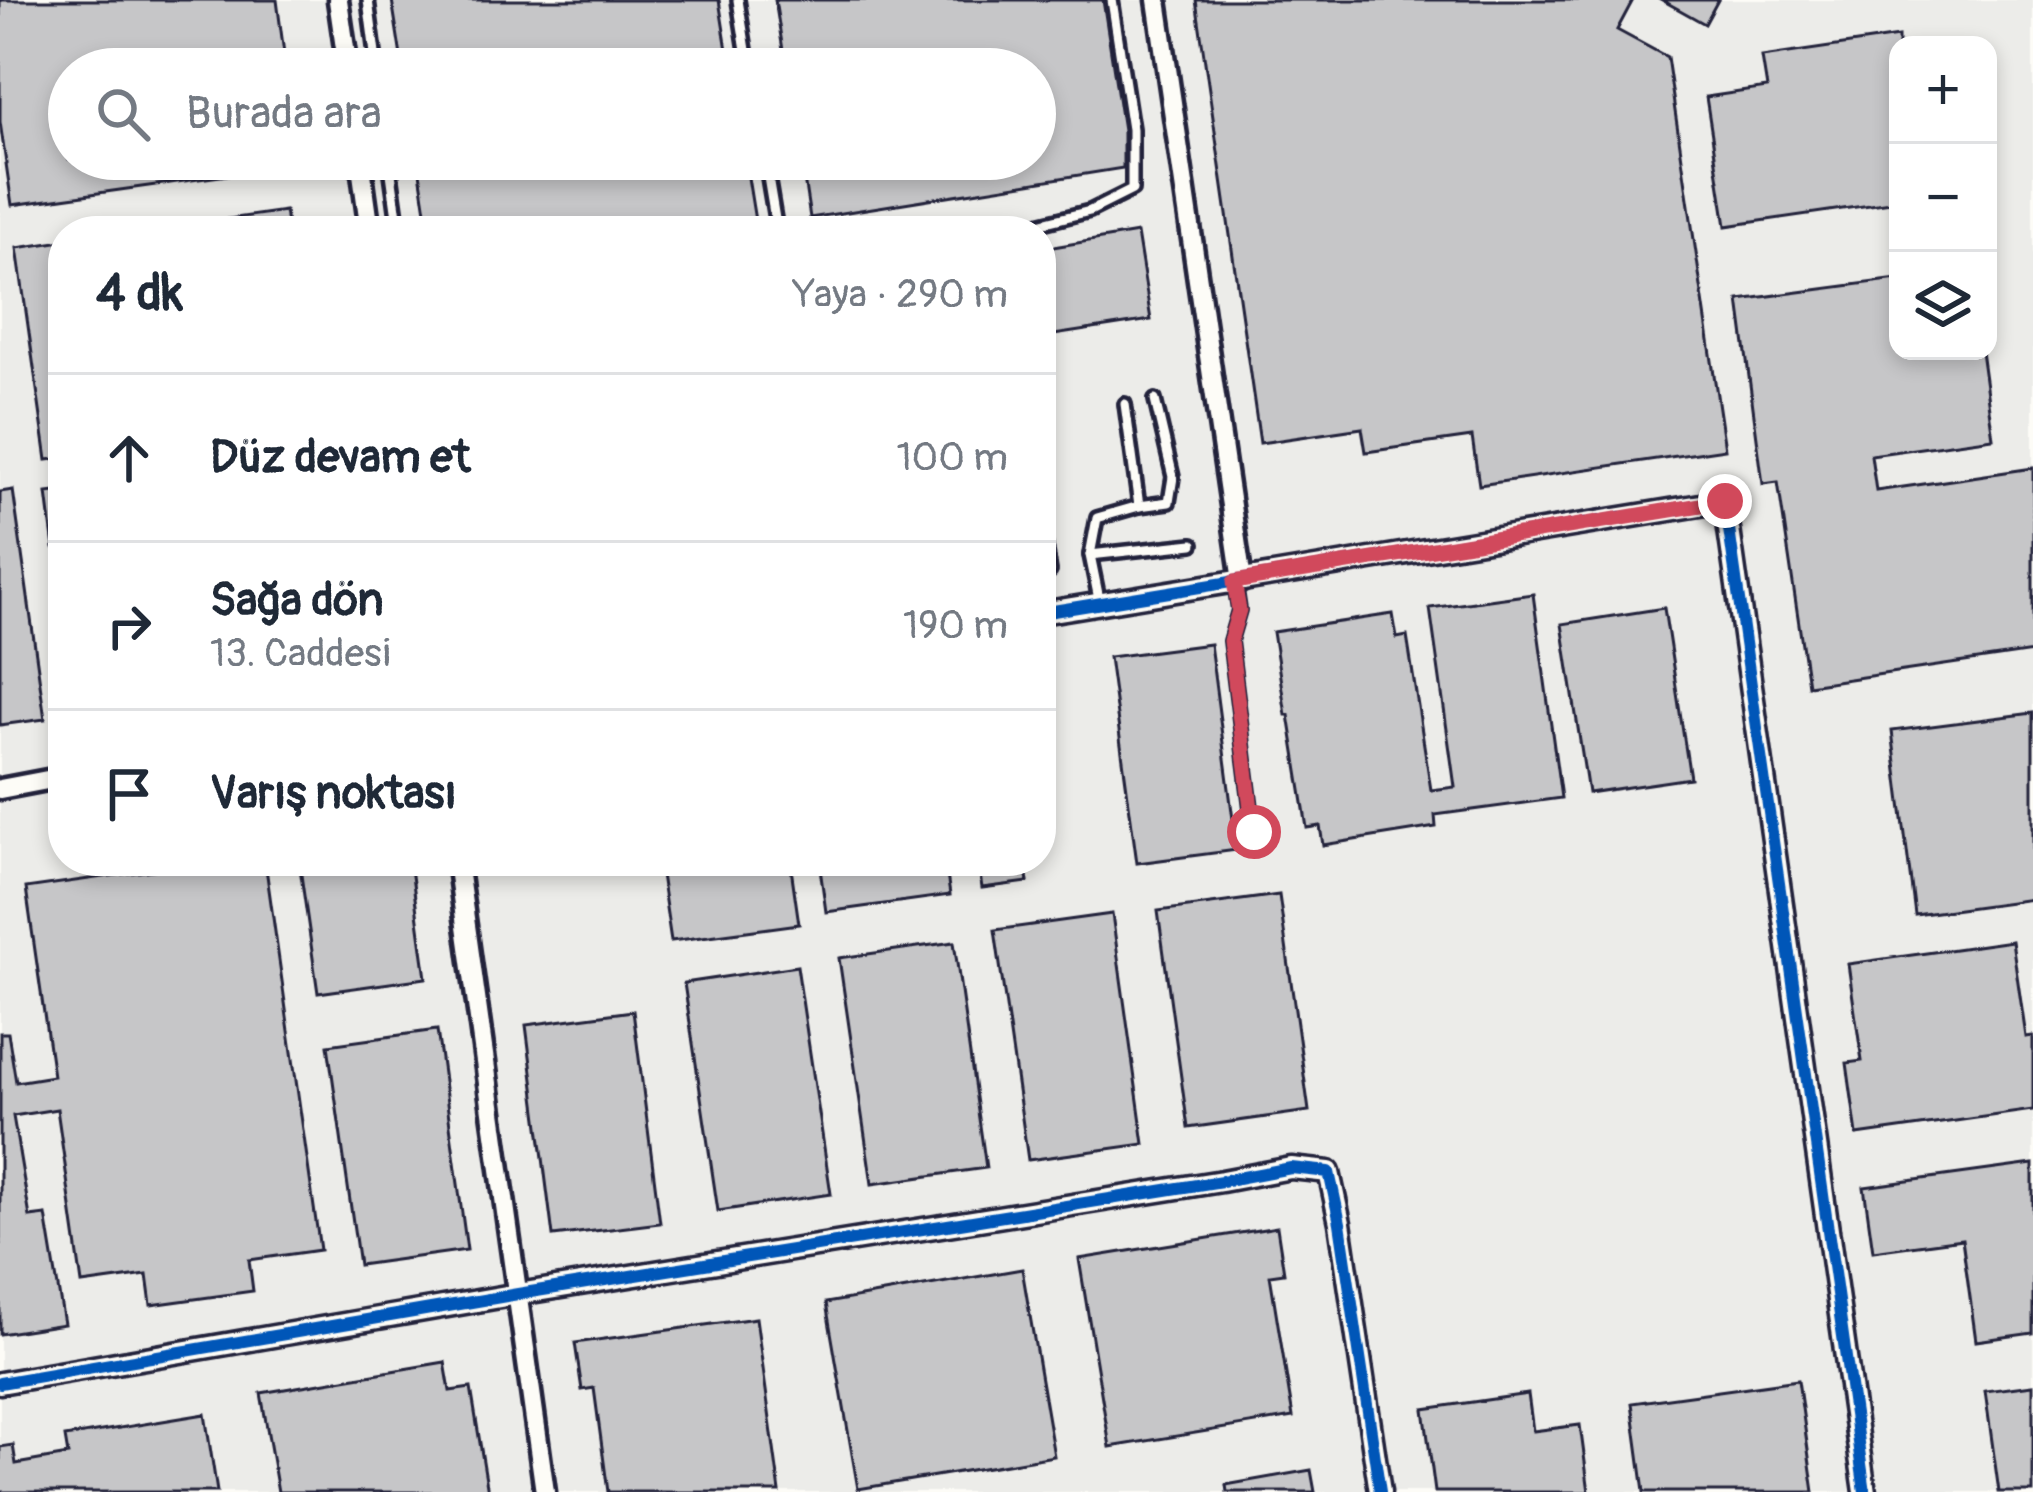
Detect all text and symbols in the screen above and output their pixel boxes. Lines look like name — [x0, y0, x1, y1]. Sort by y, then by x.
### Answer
map controls — [1889, 36, 1997, 360]
button: + — [1889, 36, 1997, 144]
search box — [48, 48, 1056, 180]
icon: search — [90, 81, 156, 147]
text: Burada ara — [186, 86, 382, 142]
button: − — [1889, 144, 1997, 252]
button: layers — [1889, 252, 1997, 360]
text: 4 dk — [96, 262, 183, 326]
text: Yaya · 290 m — [793, 270, 1008, 319]
icon: ahead — [96, 425, 162, 491]
text: Düz devam et — [210, 430, 471, 486]
text: 100 m — [896, 433, 1008, 482]
route end — [1698, 474, 1752, 528]
text: Sağa dön — [210, 573, 384, 629]
icon: right — [96, 593, 162, 659]
text: 190 m — [903, 601, 1008, 650]
text: 13. Caddesi — [210, 629, 390, 678]
icon: arrive — [96, 761, 162, 827]
text: Varış noktası — [210, 766, 457, 822]
route start — [1227, 805, 1281, 859]

